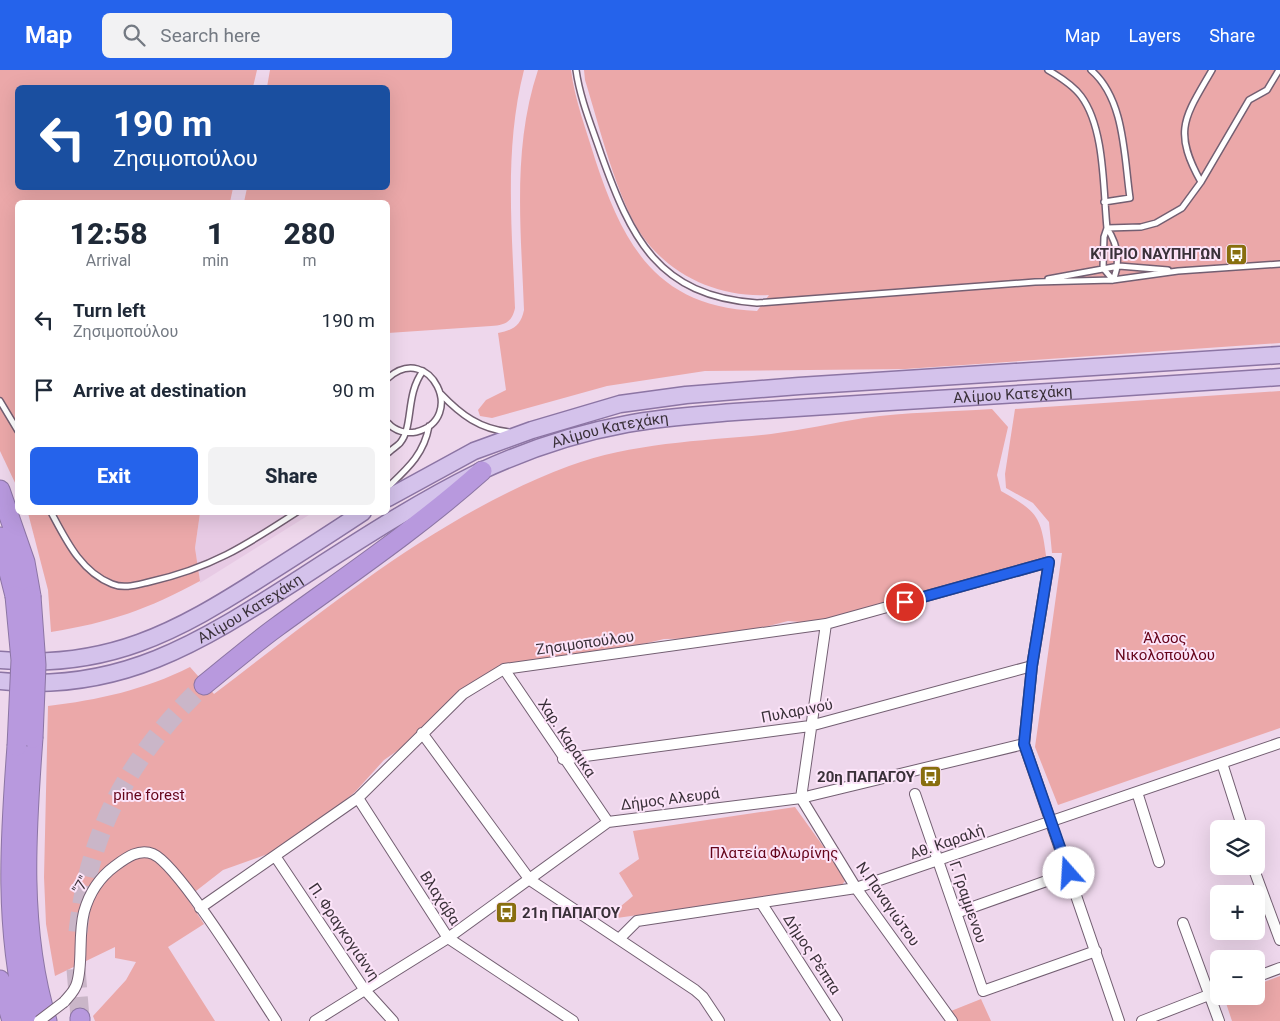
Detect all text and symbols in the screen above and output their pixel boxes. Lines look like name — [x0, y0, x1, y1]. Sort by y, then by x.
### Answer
search box — [102, 13, 452, 58]
text: Map — [25, 21, 72, 49]
icon: search — [120, 21, 148, 49]
text: Search here — [160, 24, 260, 47]
text: Map — [1065, 25, 1100, 46]
text: Layers — [1128, 25, 1181, 46]
text: Share — [1209, 25, 1255, 46]
text: 190 m — [113, 104, 212, 145]
icon: left — [30, 105, 95, 170]
text: Ζησιμοπούλου — [113, 146, 258, 171]
text: 12:58 — [70, 216, 148, 251]
text: 1 — [207, 216, 224, 251]
text: 280 — [283, 216, 335, 251]
bus stop icon: ΚΤΙΡΙΟ ΝΑΥΠΗΓΩΝ — [1225, 242, 1249, 266]
place label: ΚΤΙΡΙΟ ΝΑΥΠΗΓΩΝ — [1090, 245, 1221, 263]
text: Arrival — [86, 251, 131, 270]
text: min — [202, 251, 229, 270]
text: m — [302, 251, 316, 270]
text: Turn left — [73, 299, 146, 322]
icon: left — [30, 306, 58, 334]
text: 190 m — [322, 309, 375, 332]
text: Ζησιμοπούλου — [73, 322, 178, 341]
icon: arrive — [30, 376, 58, 404]
text: Arrive at destination — [73, 379, 246, 402]
text: 90 m — [332, 379, 375, 402]
street label: Αλίμου Κατεχάκη — [953, 382, 1073, 407]
street label: Αλίμου Κατεχάκη — [549, 409, 669, 452]
button: Exit — [30, 447, 198, 505]
button: Share — [208, 447, 375, 505]
street label: Αλίμου Κατεχάκη — [194, 570, 306, 647]
pin — [884, 581, 926, 623]
icon: arrive — [891, 588, 919, 616]
street label: Ζησιμοπούλου — [535, 627, 635, 659]
park label: Άλσος Νικολοπούλου — [1115, 629, 1215, 664]
street label: Πυλαρινού — [760, 695, 834, 727]
street label: Χαρ. Καραικα — [534, 696, 600, 781]
bus stop icon: 20η ΠΑΠΑΓΟΥ — [919, 765, 943, 789]
place label: 20η ΠΑΠΑΓΟΥ — [817, 768, 916, 786]
street label: Δήμος Αλευρά — [620, 784, 721, 814]
park label: pine forest — [113, 786, 185, 804]
map controls — [1210, 820, 1265, 1005]
button: layers — [1210, 820, 1265, 875]
street label: Αθ. Καραλή — [907, 821, 987, 863]
park label: Πλατεία Φλωρίνης — [710, 844, 838, 862]
position arrow — [1042, 846, 1094, 898]
street label: Ν.Παναγιώτου — [852, 858, 924, 950]
street label: Γ. Γραμμενου — [946, 859, 990, 945]
street label: Βλαχάβα — [416, 868, 464, 929]
street label: "7" — [69, 873, 93, 897]
street label: Π. Φραγκογιάννη — [305, 880, 383, 984]
button: + — [1210, 885, 1265, 940]
bus stop icon: 21η ΠΑΠΑΓΟΥ — [494, 901, 518, 925]
place label: 21η ΠΑΠΑΓΟΥ — [522, 904, 621, 922]
street label: Δήμος Ρέππα — [779, 911, 845, 998]
button: − — [1210, 950, 1265, 1005]

